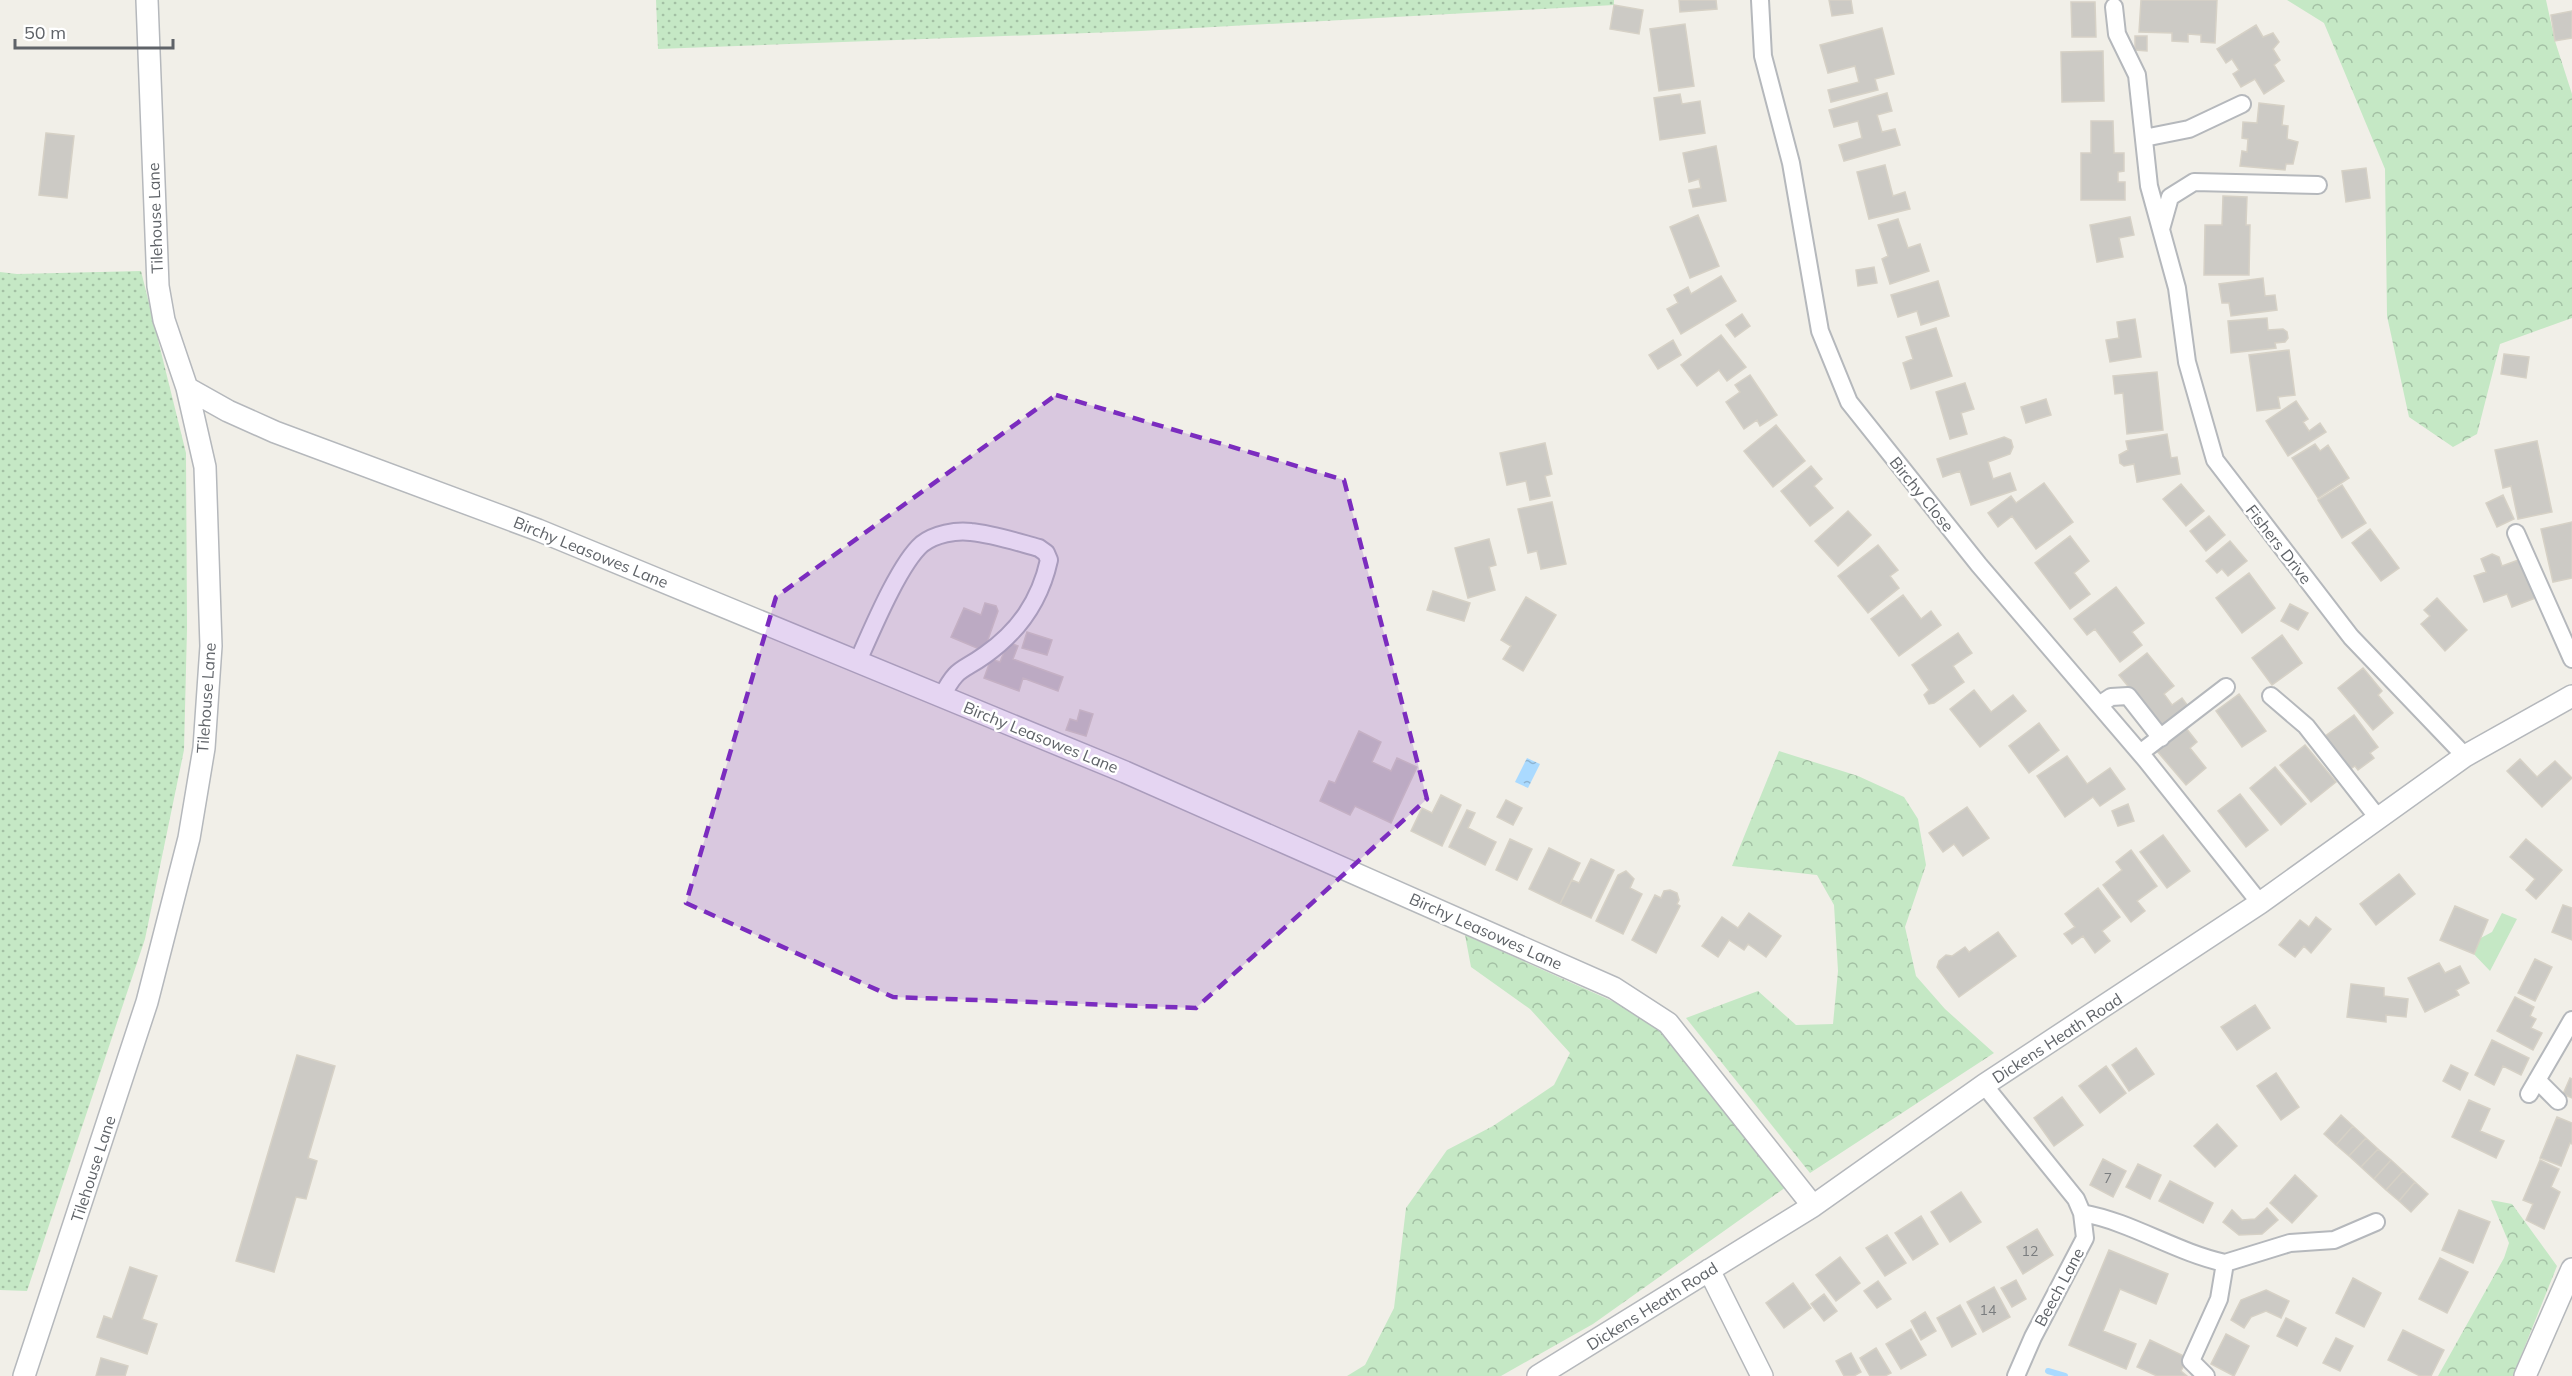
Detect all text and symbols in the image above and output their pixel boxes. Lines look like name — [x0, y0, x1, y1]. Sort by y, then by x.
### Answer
scale bar — [15, 12, 172, 50]
text: 50 m — [24, 21, 66, 44]
street label: Tilehouse Lane — [143, 162, 167, 274]
street label: Birchy Close — [1886, 452, 1958, 536]
street label: Fishers Drive — [2242, 500, 2316, 588]
street label: Birchy Leasowes Lane — [511, 512, 671, 592]
street label: Tilehouse Lane — [192, 642, 220, 754]
street label: Birchy Leasowes Lane — [961, 697, 1121, 777]
street label: Birchy Leasowes Lane — [1406, 888, 1566, 974]
street label: Dickens Heath Road — [1988, 989, 2126, 1087]
street label: Tilehouse Lane — [66, 1113, 120, 1225]
house number: 7 — [2104, 1169, 2112, 1187]
house number: 12 — [2022, 1242, 2038, 1260]
street label: Beech Lane — [2030, 1244, 2088, 1330]
street label: Dickens Heath Road — [1583, 1258, 1721, 1354]
house number: 14 — [1980, 1301, 1997, 1319]

